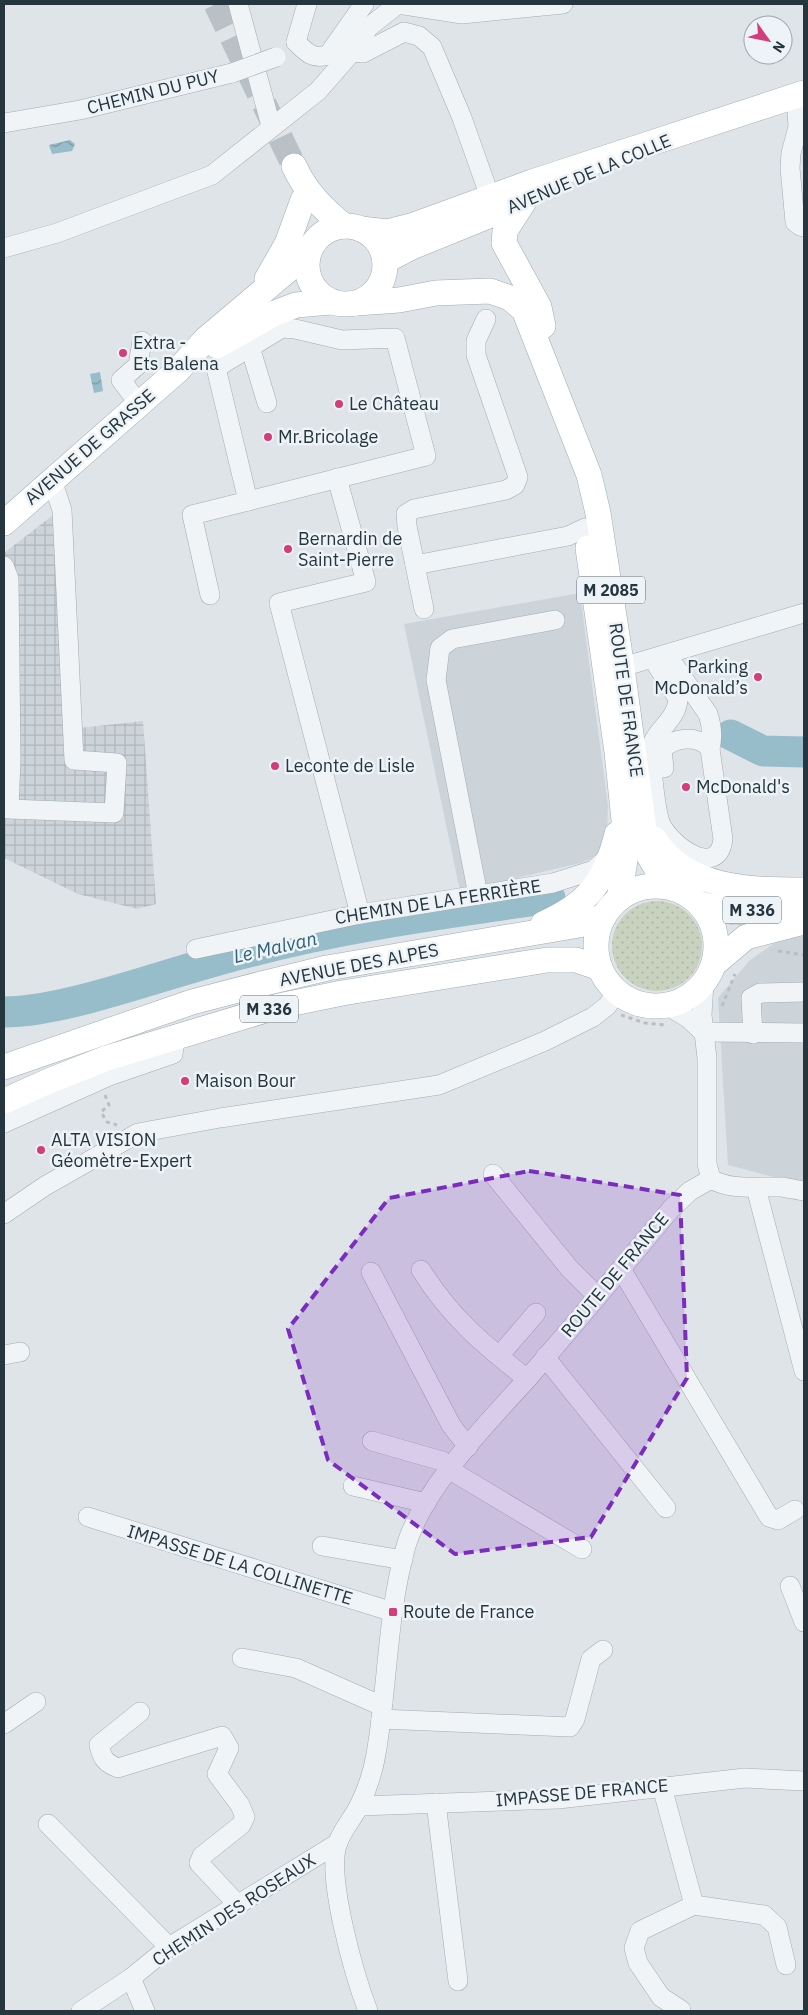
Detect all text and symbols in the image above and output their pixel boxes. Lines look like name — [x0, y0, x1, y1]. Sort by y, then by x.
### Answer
north arrow — [743, 15, 793, 65]
text: N — [769, 38, 789, 56]
street label: CHEMIN DU PUY — [84, 64, 222, 119]
street label: AVENUE DE LA COLLE — [503, 129, 674, 219]
place label: Extra - Ets Balena — [133, 331, 219, 375]
marker: Extra - Ets Balena — [117, 347, 129, 359]
street label: AVENUE DE GRASSE — [20, 384, 160, 510]
place label: Le Château — [349, 392, 439, 415]
marker: Le Château — [333, 398, 345, 410]
place label: Mr.Bricolage — [278, 425, 378, 448]
marker: Mr.Bricolage — [262, 431, 274, 443]
place label: Bernardin de Saint-Pierre — [298, 527, 402, 571]
marker: Bernardin de Saint-Pierre — [282, 543, 294, 555]
road number: M 2085 — [577, 576, 645, 604]
street label: ROUTE DE FRANCE — [604, 621, 649, 779]
place label: Parking McDonald’s — [654, 655, 748, 699]
marker: Parking McDonald’s — [752, 671, 764, 683]
place label: Leconte de Lisle — [285, 754, 415, 777]
marker: Leconte de Lisle — [269, 760, 281, 772]
place label: McDonald's — [696, 775, 790, 798]
marker: McDonald's — [680, 781, 692, 793]
street label: CHEMIN DE LA FERRIÈRE — [333, 874, 543, 929]
road number: M 336 — [723, 896, 781, 924]
water label: Le Malvan — [231, 926, 319, 968]
street label: AVENUE DES ALPES — [277, 938, 440, 991]
road number: M 336 — [240, 996, 298, 1022]
place label: Maison Bour — [195, 1069, 296, 1092]
marker: Maison Bour — [179, 1075, 191, 1087]
place label: ALTA VISION Géomètre-Expert — [51, 1128, 192, 1172]
marker: ALTA VISION Géomètre-Expert — [35, 1144, 47, 1156]
street label: ROUTE DE FRANCE — [556, 1208, 673, 1342]
street label: IMPASSE DE LA COLLINETTE — [125, 1519, 356, 1610]
place label: Route de France — [403, 1600, 535, 1623]
marker: Route de France — [387, 1606, 399, 1618]
street label: IMPASSE DE FRANCE — [495, 1773, 669, 1812]
street label: CHEMIN DES ROSEAUX — [148, 1848, 320, 1971]

